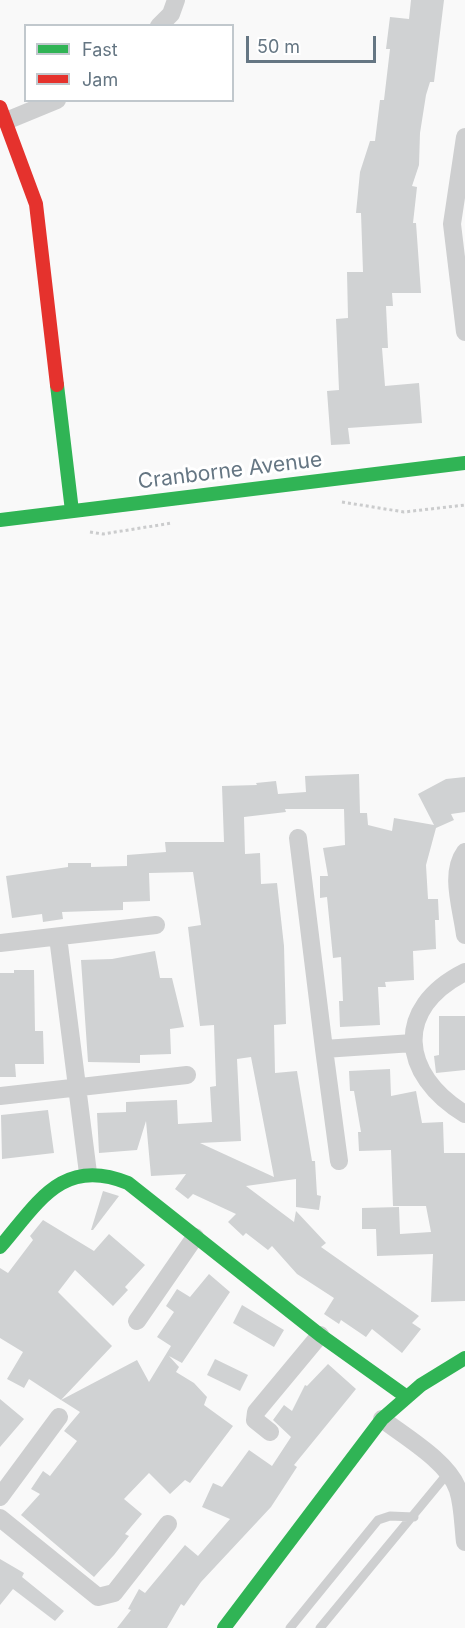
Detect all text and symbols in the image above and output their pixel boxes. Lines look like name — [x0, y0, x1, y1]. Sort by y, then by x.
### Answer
legend — [24, 24, 234, 102]
scale bar — [249, 24, 380, 62]
text: 50 m — [257, 36, 300, 57]
text: Fast — [82, 39, 118, 60]
text: Jam — [82, 69, 118, 90]
street label: Cranborne Avenue — [136, 447, 324, 495]

